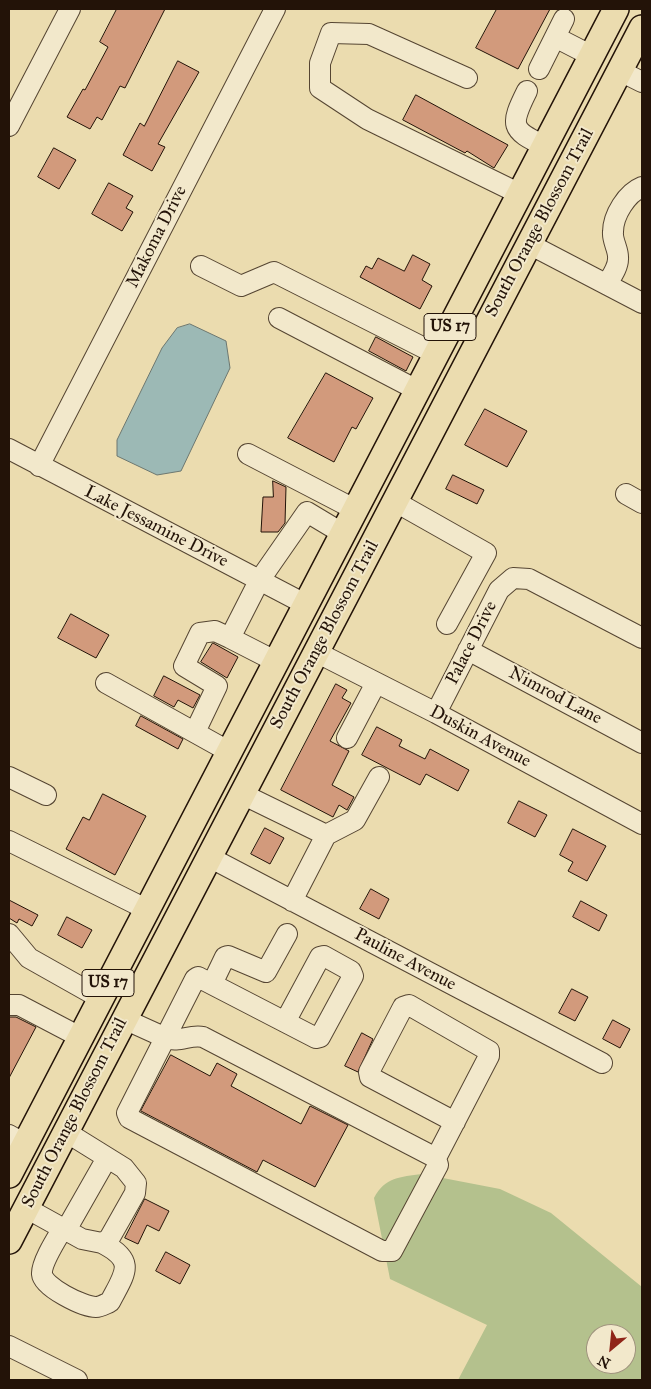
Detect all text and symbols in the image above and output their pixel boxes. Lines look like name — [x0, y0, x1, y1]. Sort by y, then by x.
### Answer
street label: South Orange Blossom Trail — [481, 125, 599, 321]
street label: Makoma Drive — [122, 182, 192, 292]
road number: US 17 — [424, 314, 476, 341]
street label: Lake Jessamine Drive — [81, 481, 231, 573]
street label: South Orange Blossom Trail — [266, 537, 384, 733]
street label: Palace Drive — [442, 598, 502, 688]
street label: Nimrod Lane — [505, 662, 605, 730]
street label: Duskin Avenue — [426, 701, 534, 773]
street label: Pauline Avenue — [350, 924, 460, 996]
road number: US 17 — [82, 970, 134, 996]
street label: South Orange Blossom Trail — [18, 1014, 132, 1212]
north arrow — [586, 1324, 636, 1374]
text: N — [595, 1352, 613, 1372]

